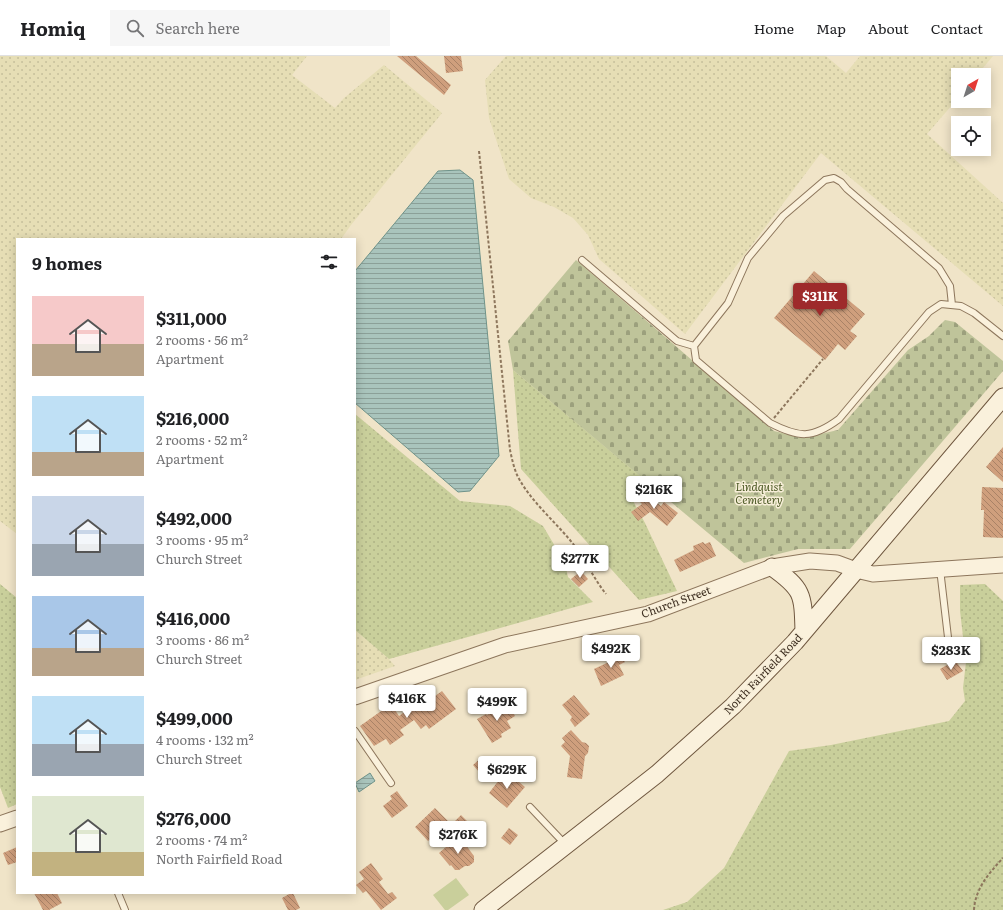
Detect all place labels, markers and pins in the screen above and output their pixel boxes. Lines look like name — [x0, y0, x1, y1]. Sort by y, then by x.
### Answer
pin: $311K — [792, 283, 848, 317]
pin: $216K — [626, 476, 682, 510]
pin: $277K — [552, 545, 608, 579]
pin: $492K — [583, 635, 639, 669]
pin: $283K — [923, 637, 979, 671]
pin: $416K — [379, 685, 435, 719]
pin: $499K — [469, 688, 525, 722]
pin: $629K — [479, 756, 535, 790]
pin: $276K — [430, 821, 486, 855]

